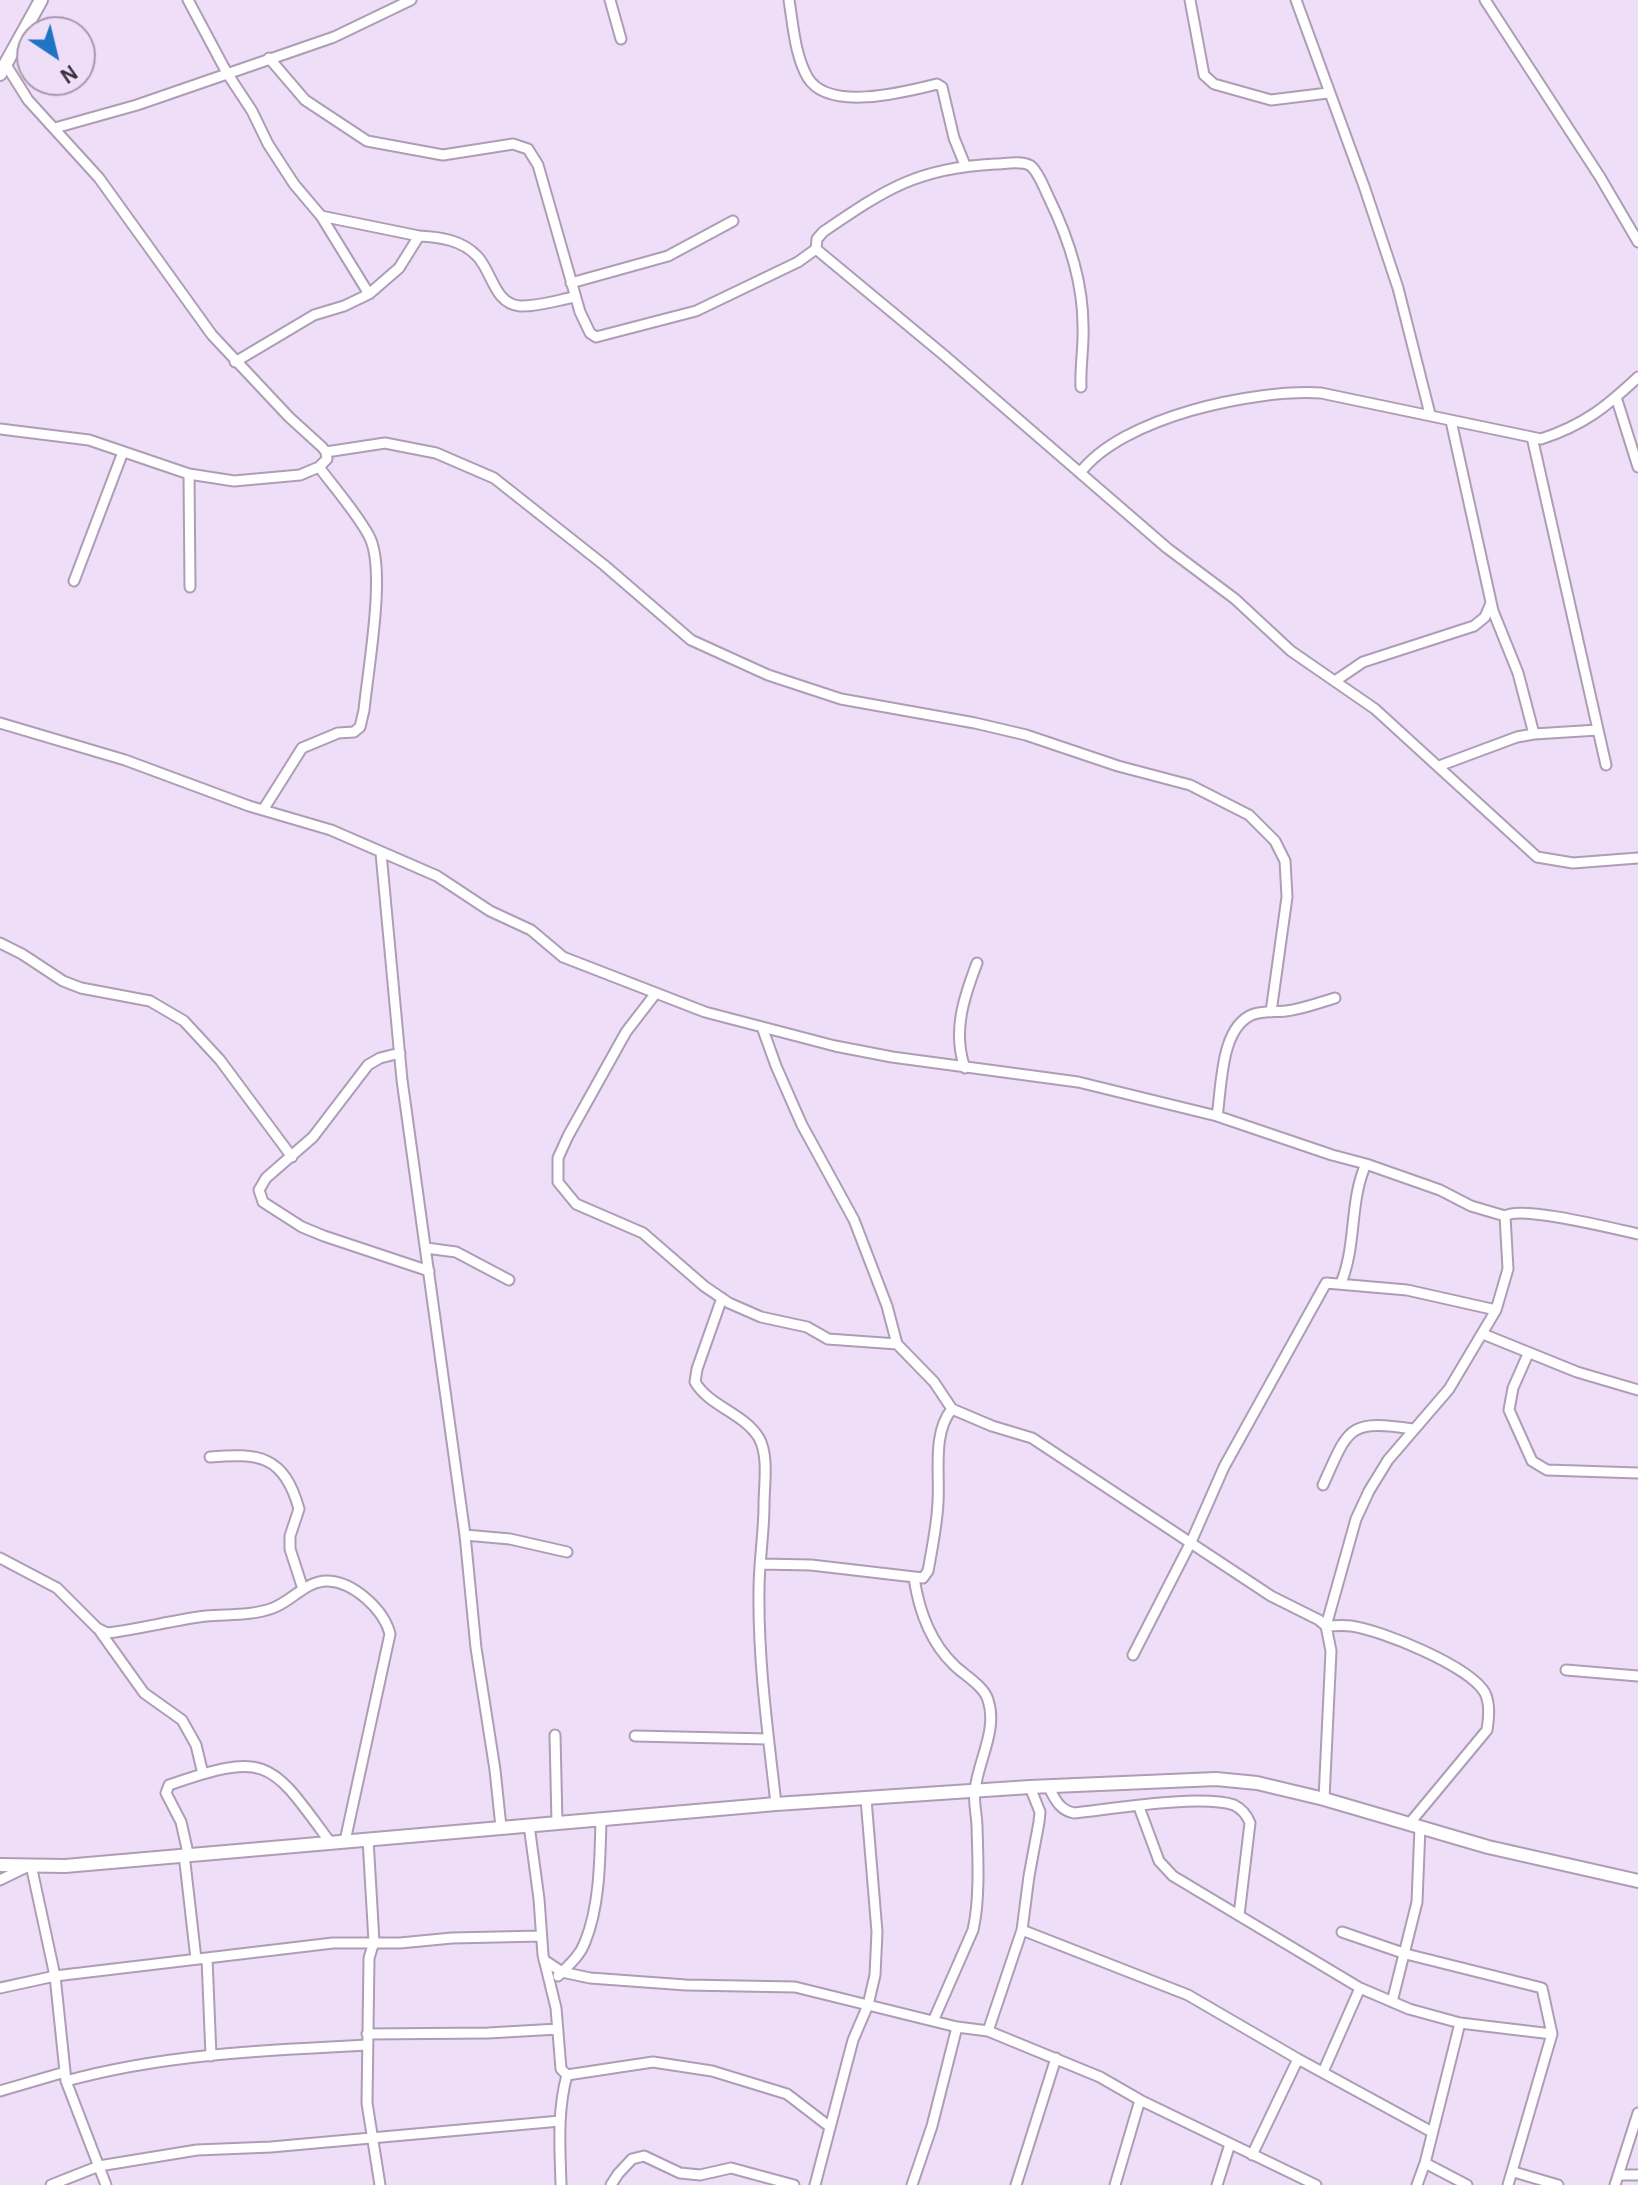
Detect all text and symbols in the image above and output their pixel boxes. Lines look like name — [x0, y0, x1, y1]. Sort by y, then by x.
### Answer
north arrow — [16, 16, 96, 96]
text: N — [56, 61, 81, 87]

